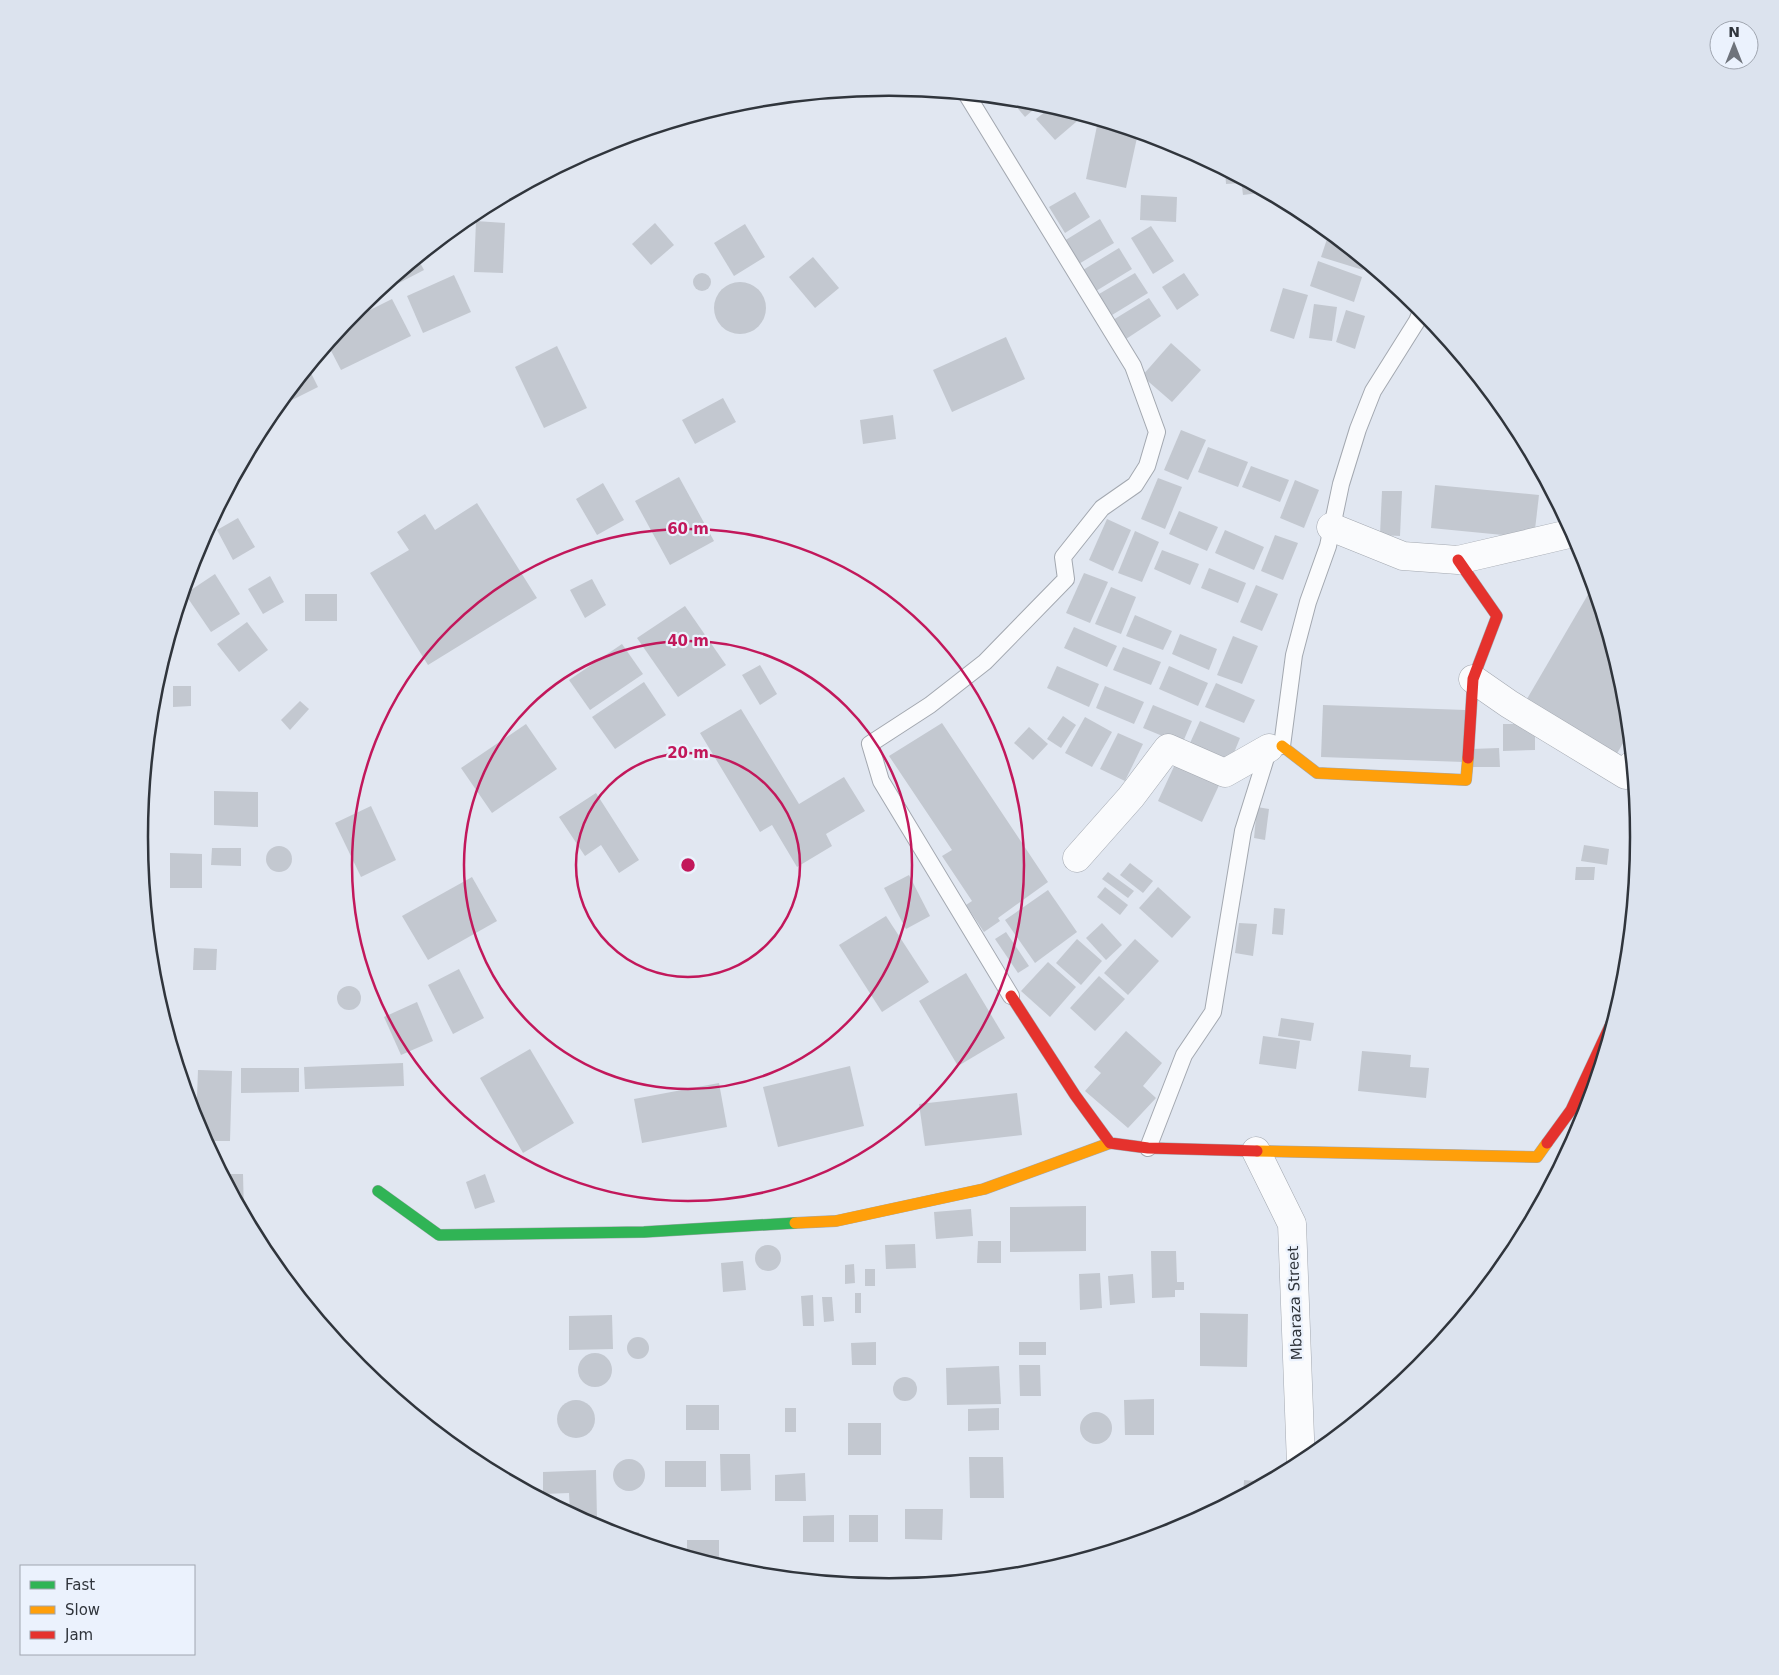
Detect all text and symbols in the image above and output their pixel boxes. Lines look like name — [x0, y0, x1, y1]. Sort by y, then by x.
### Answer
north arrow — [1709, 20, 1759, 70]
text: N — [1728, 24, 1740, 40]
text: 60 m — [667, 520, 709, 538]
text: 40 m — [667, 632, 709, 650]
text: 20 m — [667, 744, 709, 762]
centre of rings — [679, 856, 697, 874]
street label: Mbaraza Street — [1284, 1245, 1306, 1360]
legend — [20, 1565, 195, 1655]
text: Fast — [65, 1576, 95, 1594]
text: Slow — [65, 1601, 100, 1619]
text: Jam — [64, 1626, 93, 1644]

